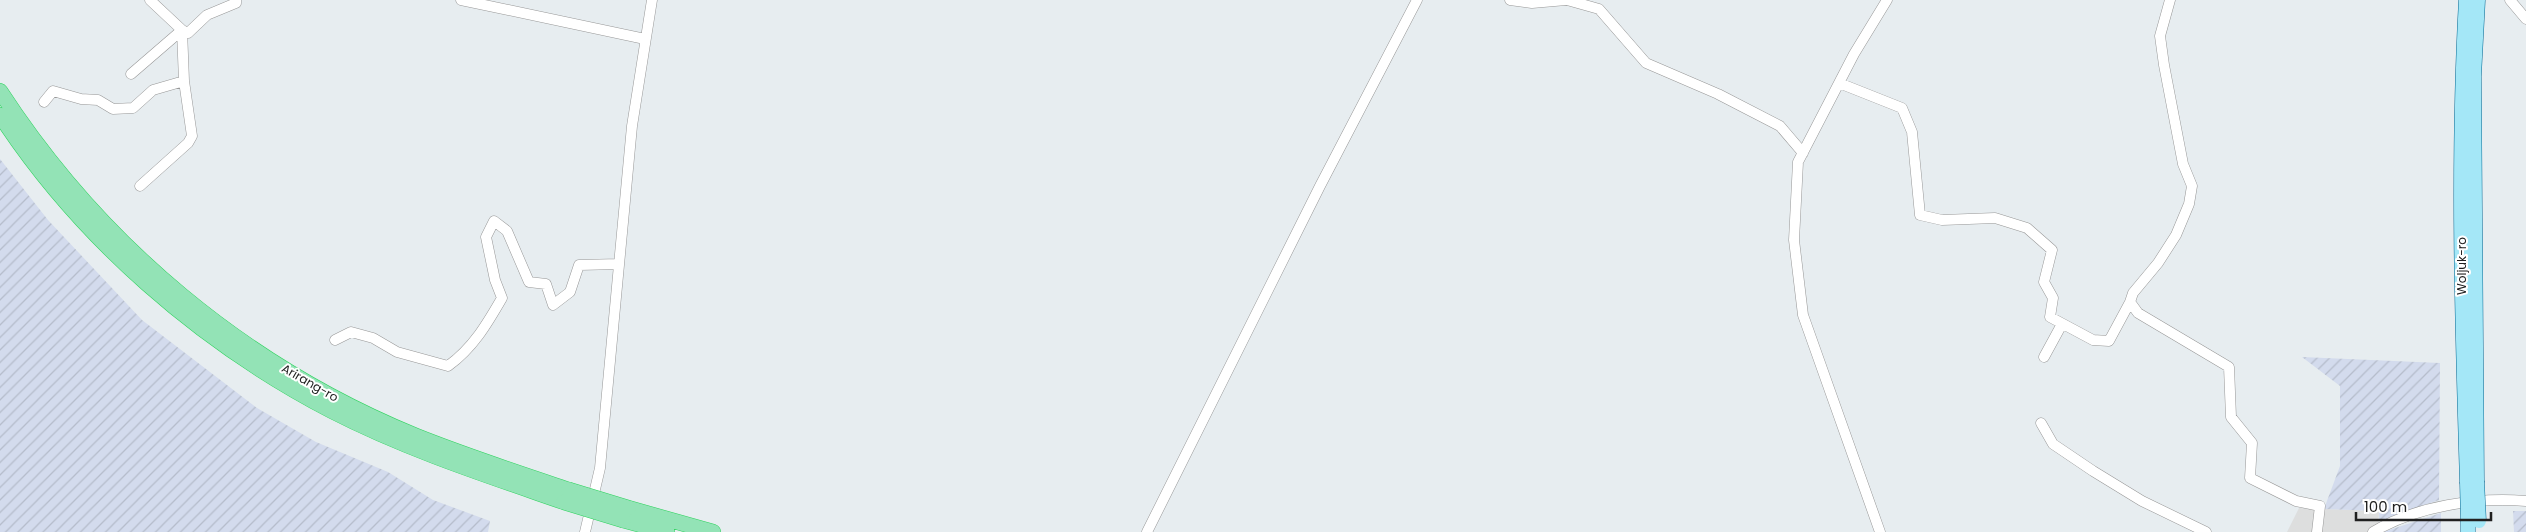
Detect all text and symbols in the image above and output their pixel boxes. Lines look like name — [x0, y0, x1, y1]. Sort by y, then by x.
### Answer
street label: Woljuk-ro — [2453, 237, 2470, 295]
street label: Arirang-ro — [279, 360, 342, 406]
scale bar — [2356, 490, 2491, 522]
text: 100 m — [2364, 496, 2407, 517]

